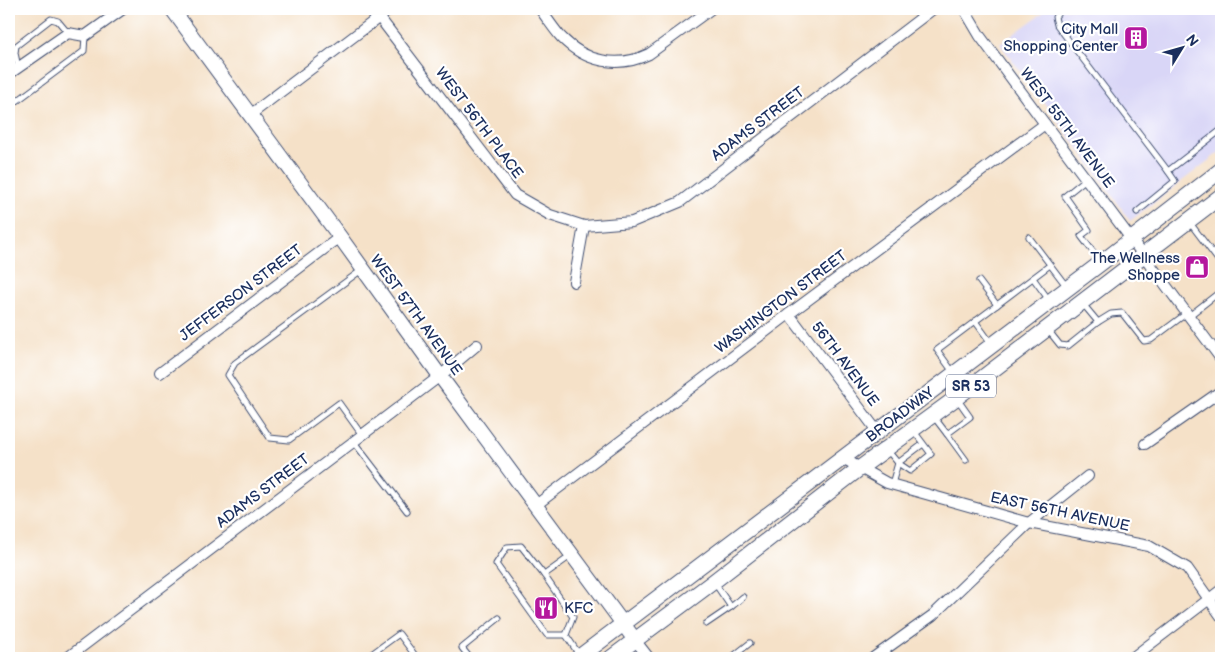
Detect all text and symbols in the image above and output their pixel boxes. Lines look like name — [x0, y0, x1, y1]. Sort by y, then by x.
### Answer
place label: City Mall Shopping Center — [1004, 20, 1119, 56]
north arrow — [1158, 22, 1208, 72]
building icon: City Mall Shopping Center — [1123, 25, 1149, 51]
text: N — [1182, 31, 1202, 50]
street label: WEST 56TH PLACE — [431, 64, 527, 183]
street label: WEST 55TH AVENUE — [1016, 64, 1119, 192]
street label: ADAMS STREET — [708, 83, 808, 165]
street label: JEFFERSON STREET — [176, 241, 306, 345]
street label: WASHINGTON STREET — [711, 246, 851, 358]
place label: The Wellness Shoppe — [1090, 249, 1181, 285]
street label: WEST 57TH AVENUE — [366, 251, 466, 379]
shop icon: The Wellness Shoppe — [1184, 254, 1210, 280]
street label: 56TH AVENUE — [807, 318, 883, 410]
road number: SR 53 — [946, 374, 996, 398]
street label: BROADWAY — [862, 383, 938, 447]
street label: ADAMS STREET — [213, 450, 313, 532]
street label: EAST 56TH AVENUE — [989, 488, 1131, 536]
restaurant icon: KFC — [533, 595, 559, 621]
place label: KFC — [564, 599, 594, 618]

